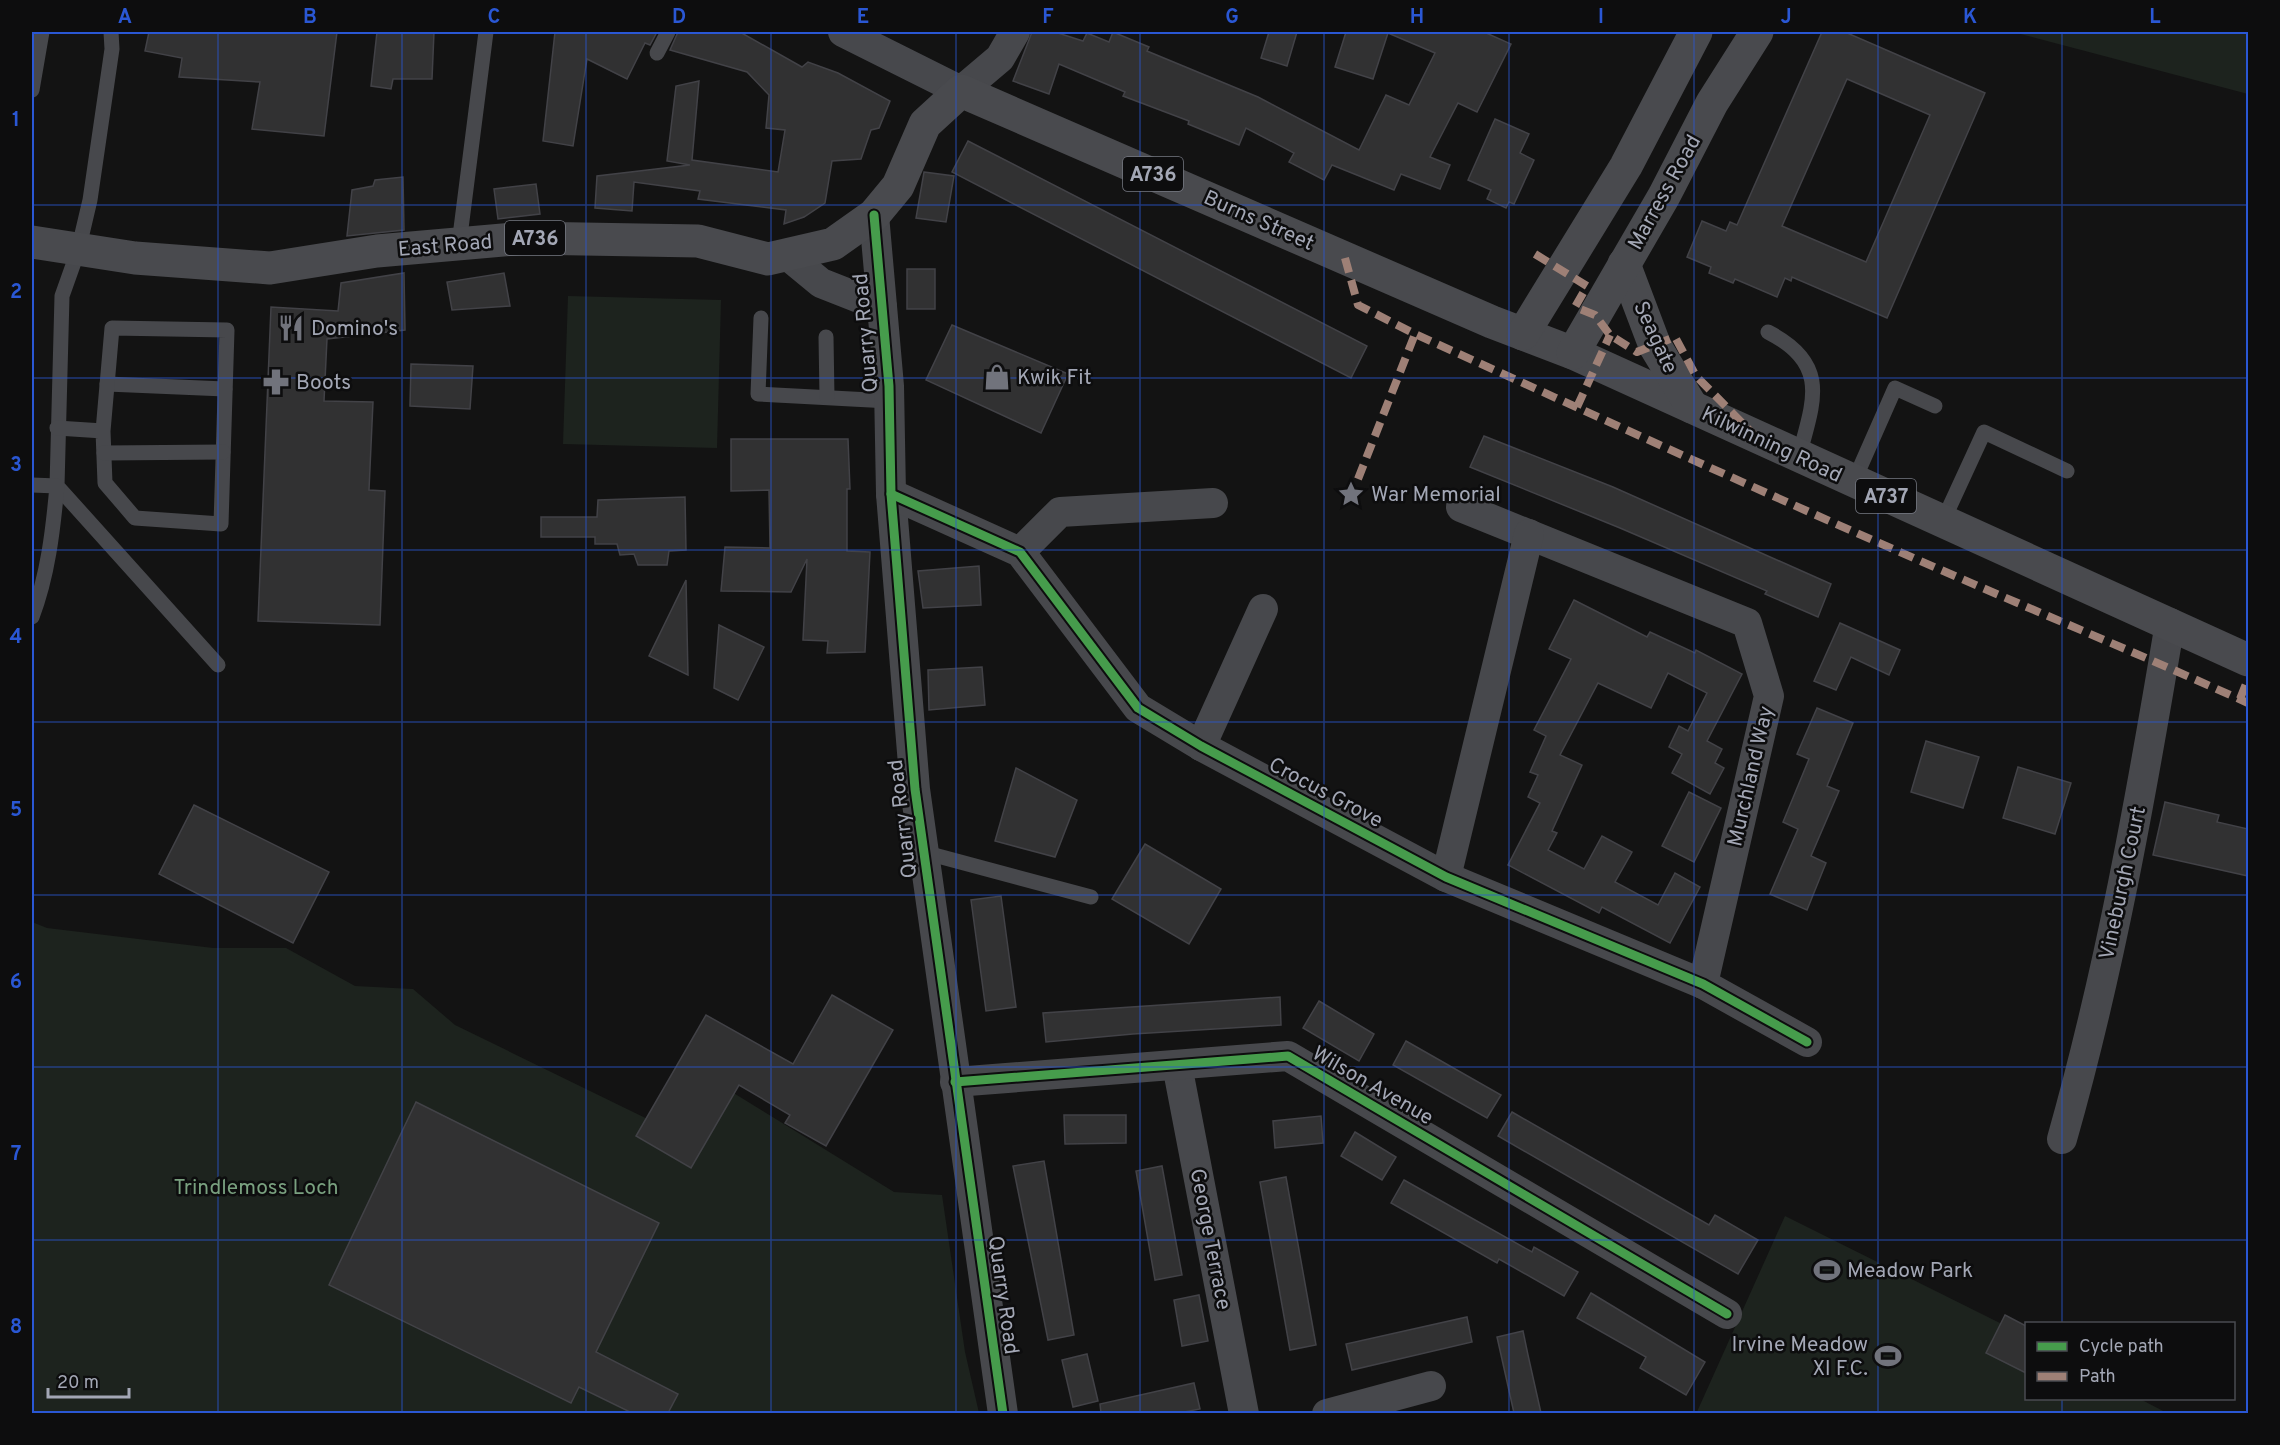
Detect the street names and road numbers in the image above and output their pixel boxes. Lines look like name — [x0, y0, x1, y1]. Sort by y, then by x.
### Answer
street label: Marress Road — [1623, 130, 1708, 255]
road number: A736 — [1123, 157, 1183, 191]
street label: Burns Street — [1199, 185, 1318, 258]
road number: A736 — [505, 221, 565, 255]
street label: East Road — [397, 229, 493, 264]
street label: Quarry Road — [848, 272, 885, 394]
street label: Seagate — [1626, 297, 1683, 378]
street label: Kilwinning Road — [1697, 401, 1846, 490]
road number: A737 — [1856, 479, 1916, 513]
street label: Murchland Way — [1722, 703, 1781, 849]
street label: Crocus Grove — [1263, 752, 1387, 835]
street label: Quarry Road — [883, 758, 924, 880]
street label: Vineburgh Court — [2094, 804, 2153, 963]
street label: Wilson Avenue — [1307, 1041, 1438, 1132]
street label: George Terrace — [1183, 1166, 1236, 1312]
street label: Quarry Road — [981, 1234, 1024, 1356]

